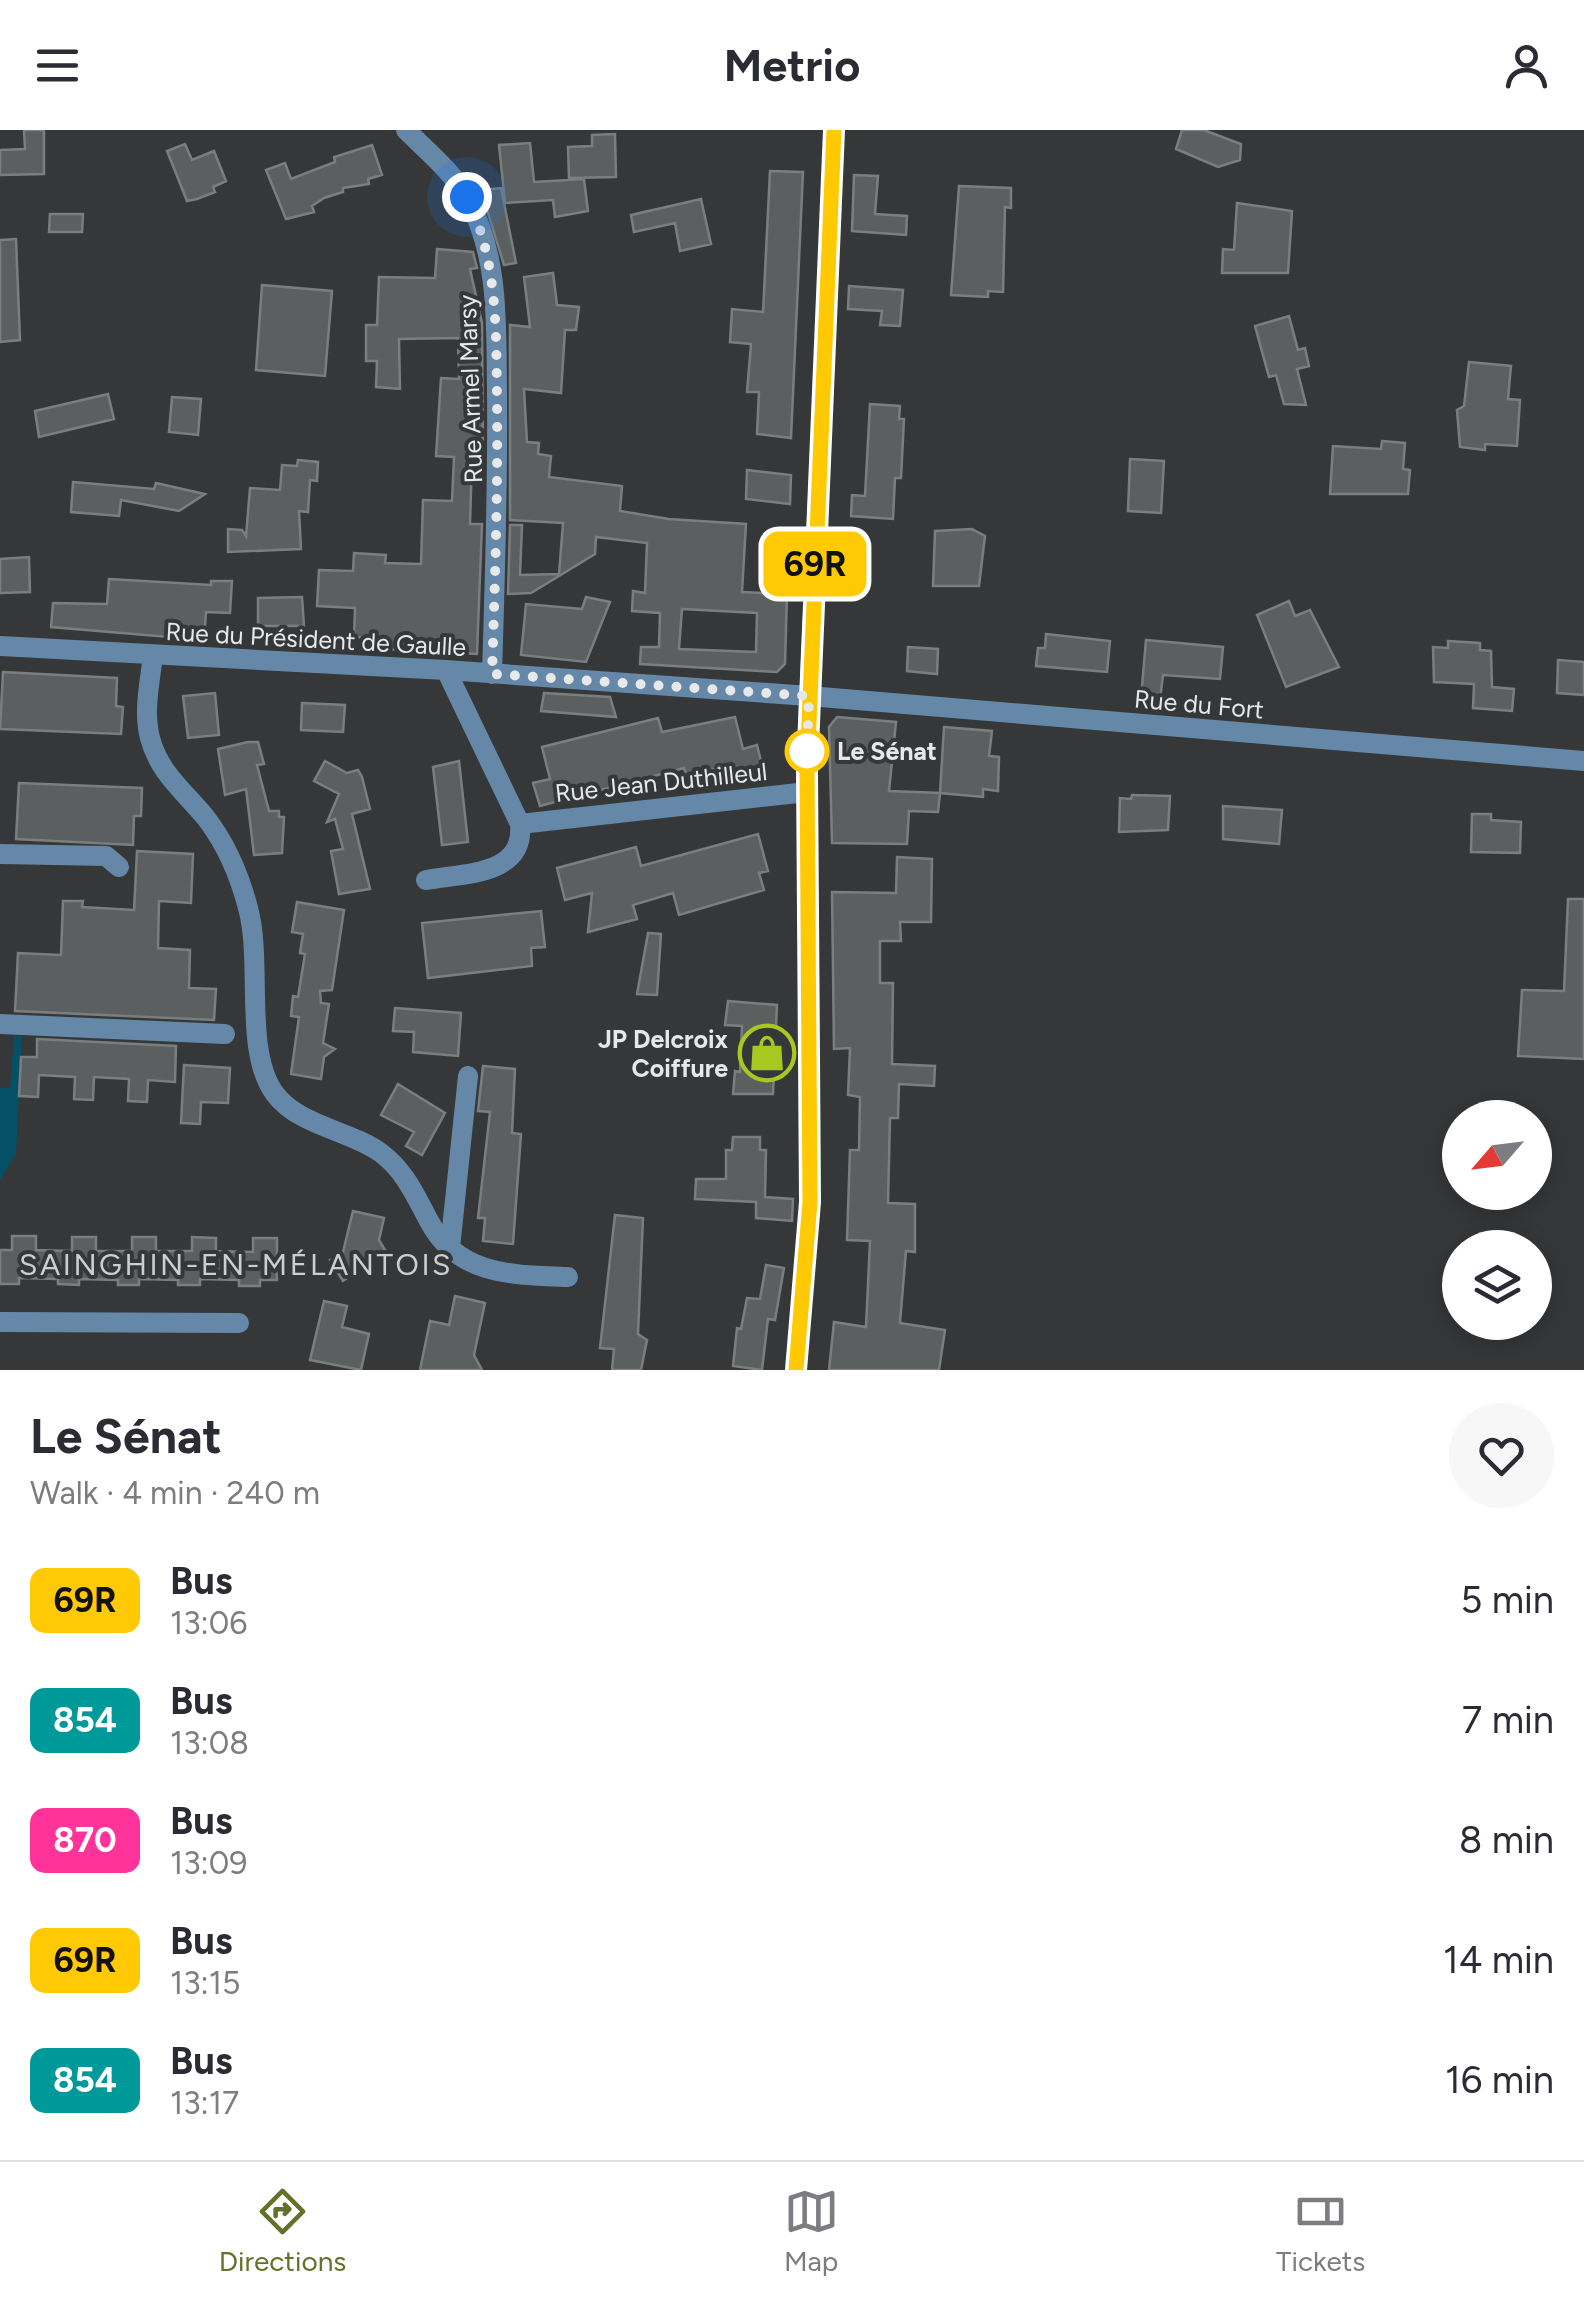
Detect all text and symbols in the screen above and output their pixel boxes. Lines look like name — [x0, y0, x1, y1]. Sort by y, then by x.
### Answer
icon: menu — [30, 38, 85, 93]
text: Metrio — [724, 38, 860, 92]
icon: person — [1499, 38, 1554, 93]
your location — [442, 172, 492, 222]
street label: Rue Armel Marsy — [452, 294, 488, 484]
line badge: 69R — [758, 532, 872, 596]
text: 69R — [783, 543, 847, 585]
street label: Rue du Président de Gaulle — [165, 616, 467, 662]
street label: Rue du Fort — [1133, 683, 1265, 725]
marker: Le Sénat — [786, 730, 828, 772]
place label: Le Sénat — [837, 736, 937, 766]
street label: Rue Jean Duthilleul — [553, 756, 769, 808]
shop icon: JP Delcroix Coiffure — [737, 1023, 797, 1083]
place label: JP Delcroix Coiffure — [598, 1024, 729, 1083]
north arrow — [1442, 1100, 1552, 1210]
map controls — [1442, 1100, 1552, 1340]
button: layers — [1442, 1230, 1552, 1340]
district label: SAINGHIN-EN-MÉLANTOIS — [19, 1246, 453, 1283]
button: heart — [1449, 1403, 1554, 1508]
text: Le Sénat — [30, 1407, 222, 1465]
text: Walk · 4 min · 240 m — [30, 1474, 320, 1512]
text: Bus — [170, 1558, 233, 1604]
text: 5 min — [1460, 1577, 1554, 1623]
text: 69R — [53, 1579, 117, 1621]
text: 13:06 — [170, 1604, 247, 1642]
text: Bus — [170, 1678, 233, 1724]
text: 7 min — [1462, 1697, 1554, 1743]
text: 854 — [53, 1699, 117, 1741]
text: 13:08 — [170, 1724, 249, 1762]
text: Bus — [170, 1798, 233, 1844]
text: 8 min — [1459, 1817, 1554, 1863]
text: 870 — [53, 1819, 117, 1861]
text: 13:09 — [170, 1844, 247, 1882]
text: Bus — [170, 1918, 233, 1964]
text: 14 min — [1443, 1937, 1554, 1983]
text: 69R — [53, 1939, 117, 1981]
text: 13:15 — [170, 1964, 240, 2002]
text: Bus — [170, 2038, 233, 2084]
text: 16 min — [1445, 2057, 1554, 2103]
text: 854 — [53, 2059, 117, 2101]
text: 13:17 — [170, 2084, 239, 2122]
tab: Directions — [219, 2184, 346, 2278]
tab: Map — [784, 2184, 839, 2278]
tab: Tickets — [1276, 2184, 1365, 2278]

